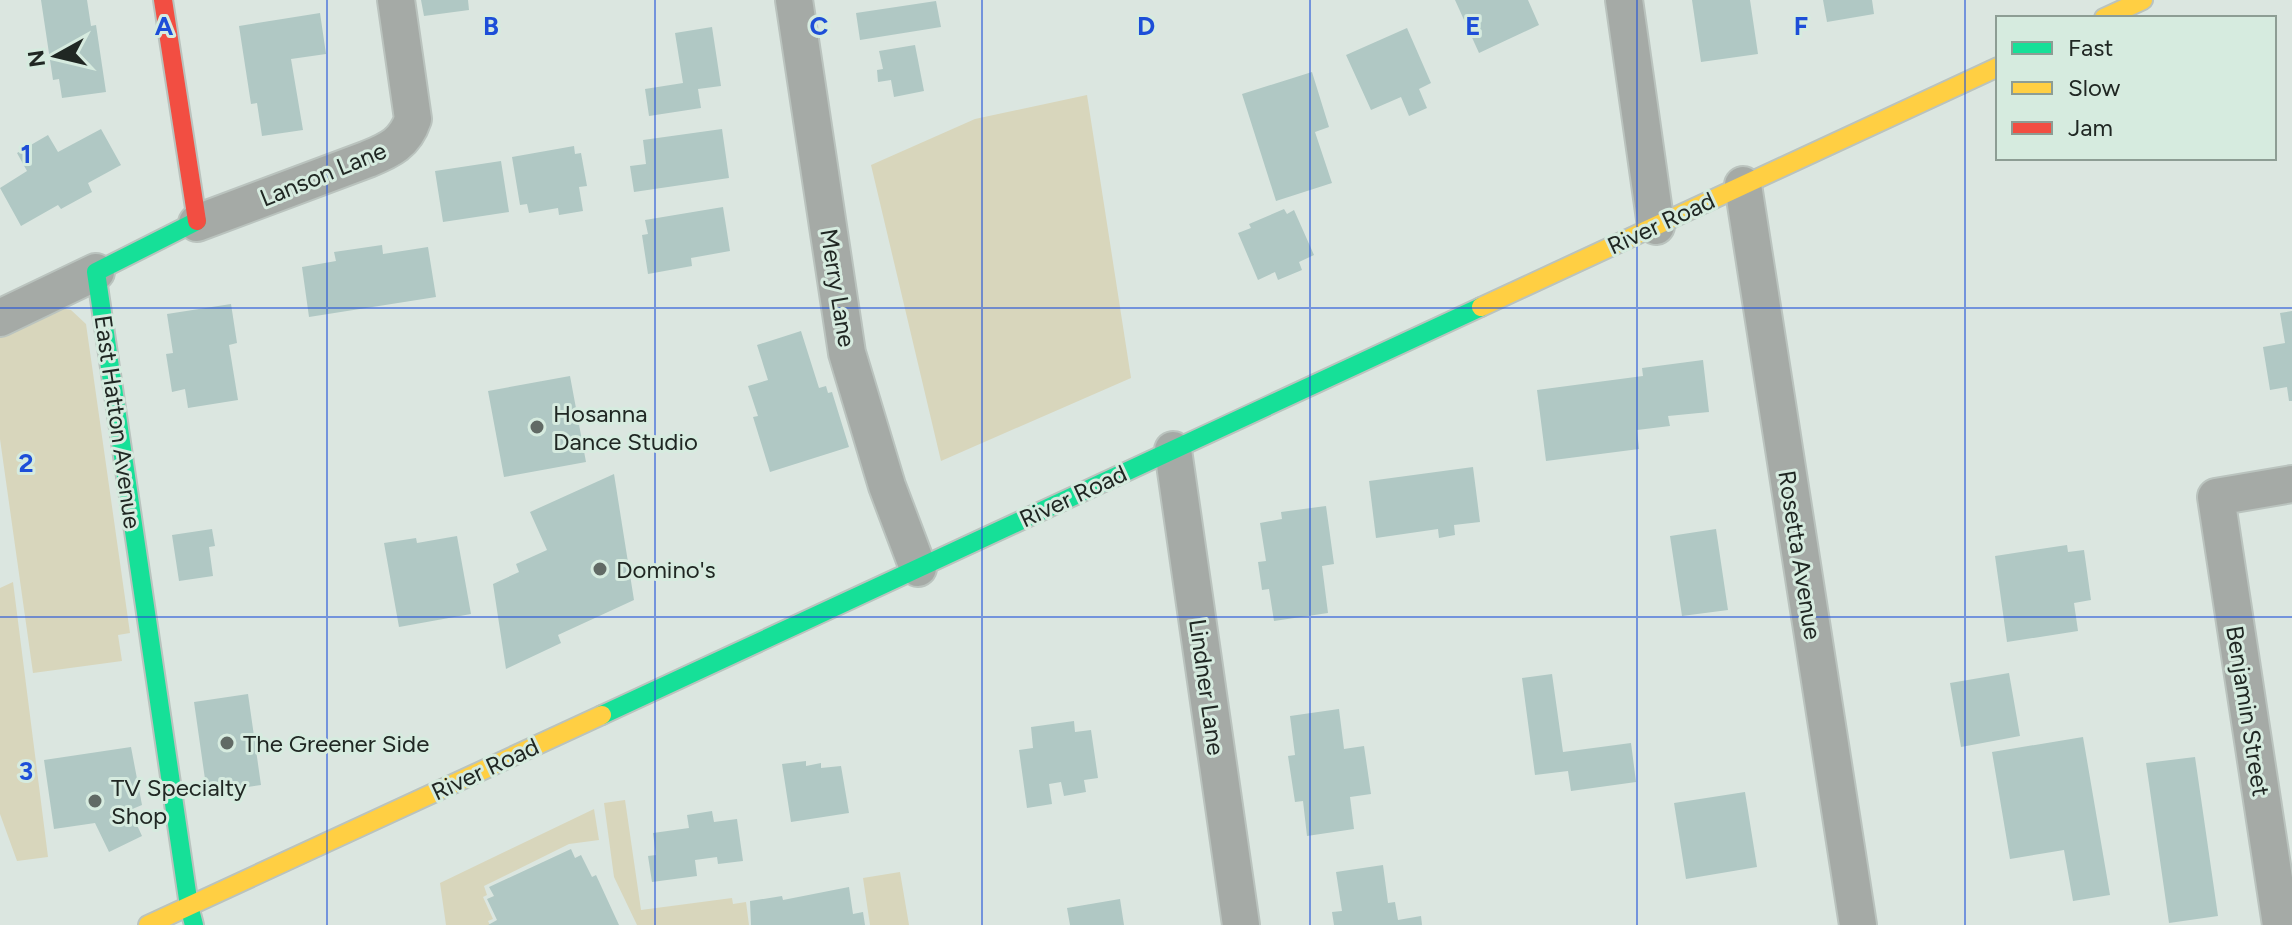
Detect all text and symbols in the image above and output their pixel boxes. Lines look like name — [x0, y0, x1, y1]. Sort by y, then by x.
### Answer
text: A — [155, 10, 174, 42]
text: B — [483, 10, 499, 42]
text: C — [810, 10, 829, 42]
text: D — [1137, 10, 1155, 42]
text: E — [1465, 10, 1481, 42]
text: F — [1794, 10, 1808, 42]
north arrow — [16, 16, 96, 96]
legend — [1996, 16, 2276, 160]
text: Fast — [2068, 33, 2113, 62]
text: N — [22, 48, 51, 69]
text: Slow — [2068, 73, 2121, 102]
text: Jam — [2068, 113, 2113, 142]
street label: Lanson Lane — [256, 136, 390, 212]
text: 1 — [21, 138, 31, 170]
street label: River Road — [1603, 186, 1719, 260]
street label: Merry Lane — [814, 227, 862, 349]
street label: East Hatton Avenue — [89, 313, 147, 531]
place label: Hosanna Dance Studio — [553, 399, 698, 456]
marker: Hosanna Dance Studio — [528, 418, 546, 436]
text: 2 — [18, 447, 34, 479]
street label: River Road — [1015, 459, 1131, 533]
street label: Rosetta Avenue — [1772, 468, 1828, 642]
place label: Domino's — [616, 555, 716, 584]
marker: Domino's — [591, 560, 609, 578]
street label: Lindner Lane — [1183, 617, 1231, 757]
street label: Benjamin Street — [2220, 624, 2276, 798]
place label: The Greener Side — [243, 729, 429, 758]
street label: River Road — [427, 732, 543, 806]
marker: The Greener Side — [218, 734, 236, 752]
text: 3 — [19, 755, 33, 787]
place label: TV Specialty Shop — [111, 773, 247, 830]
marker: TV Specialty Shop — [86, 792, 104, 810]

